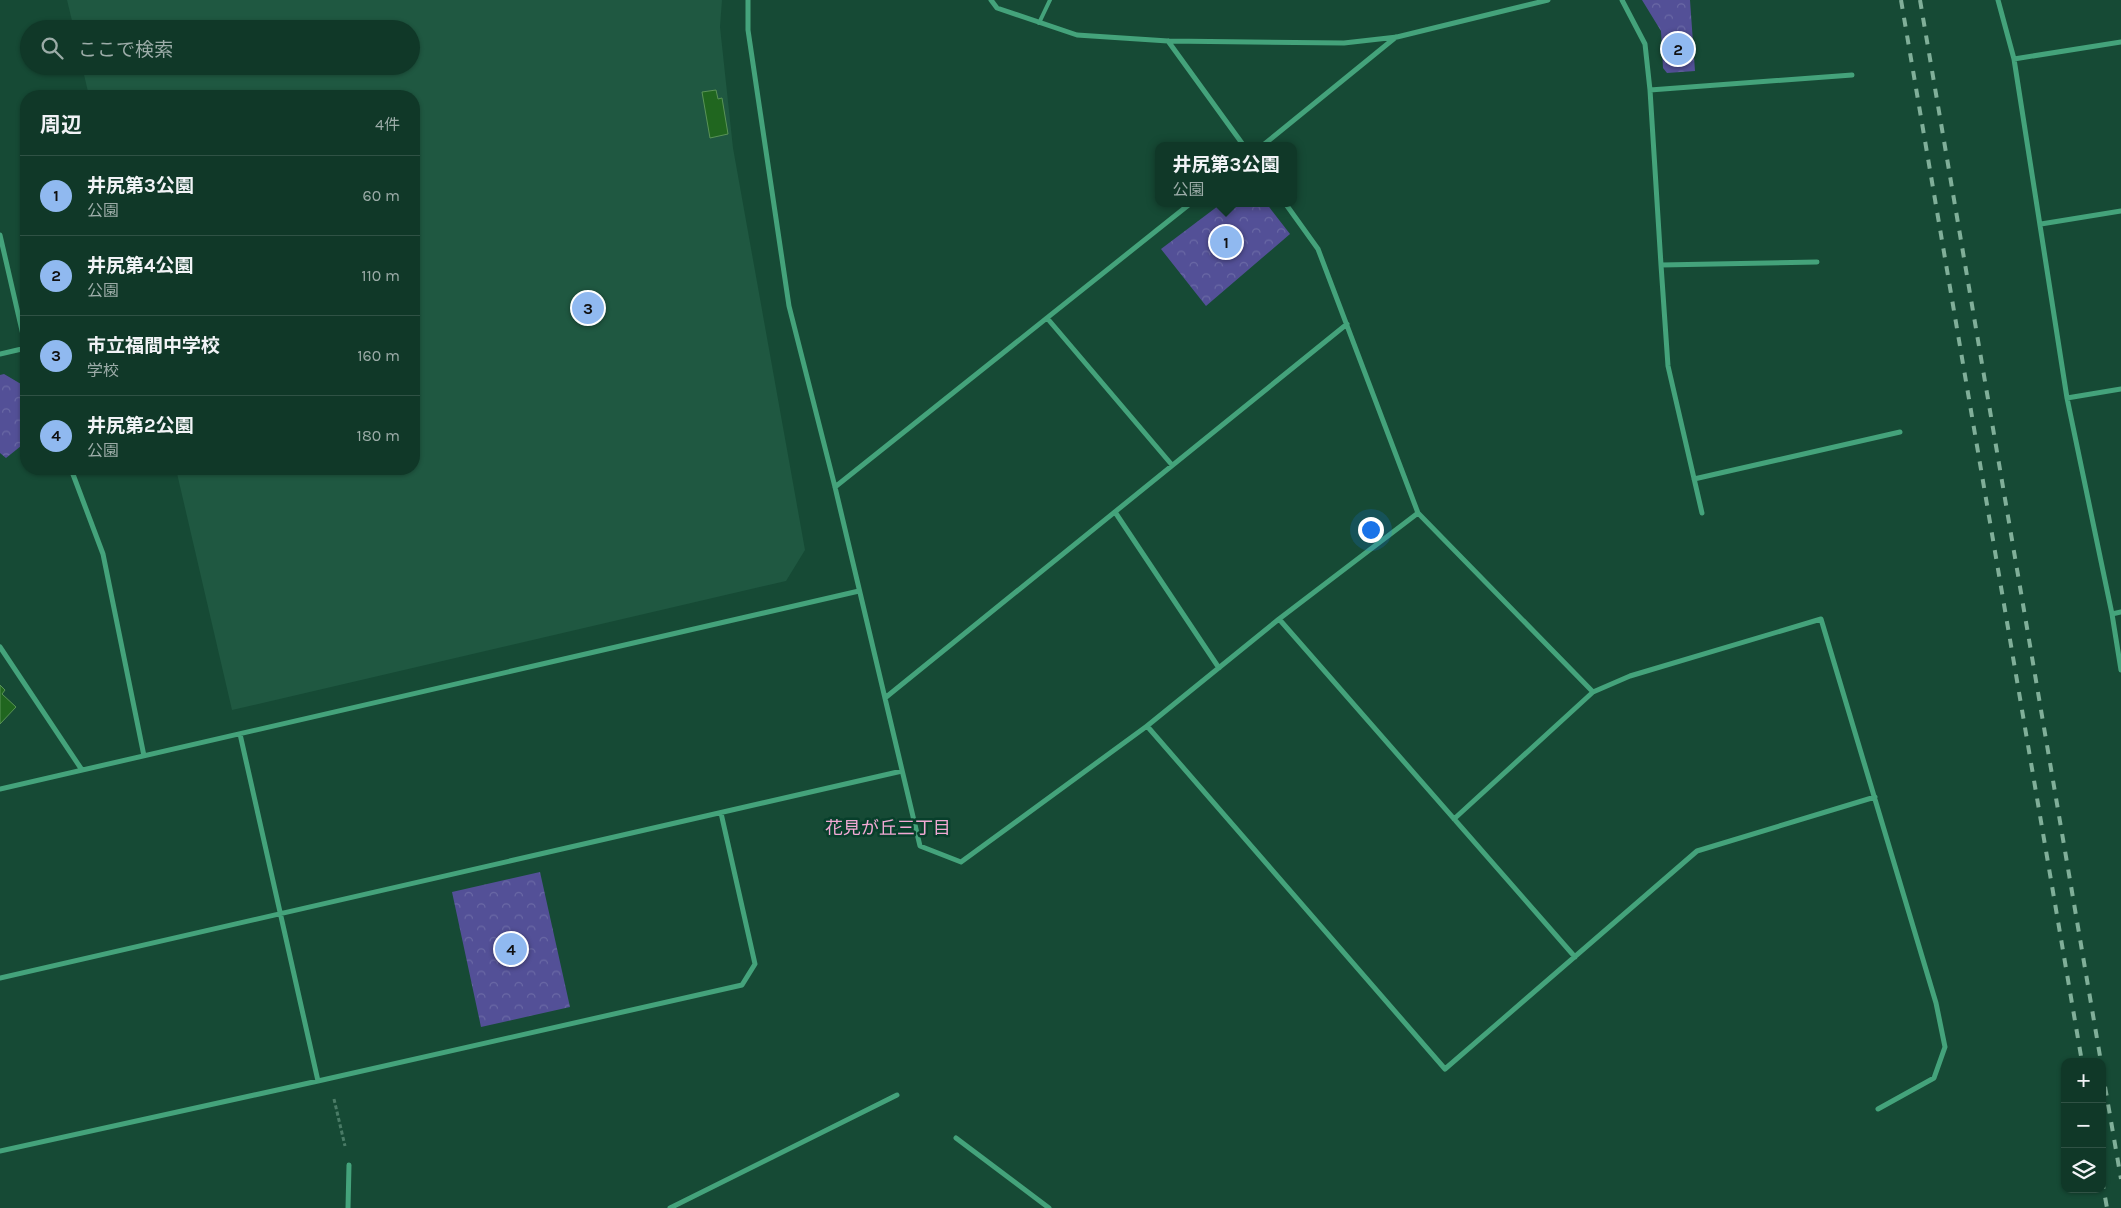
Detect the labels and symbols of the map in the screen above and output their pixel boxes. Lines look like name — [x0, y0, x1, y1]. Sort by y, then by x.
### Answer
pin: 2 — [1662, 30, 1694, 68]
pin: 1 — [1210, 223, 1242, 261]
pin: 3 — [572, 289, 604, 327]
your location — [1358, 517, 1384, 543]
district label: 花見が丘三丁目 — [825, 817, 951, 839]
pin: 4 — [495, 930, 527, 968]

